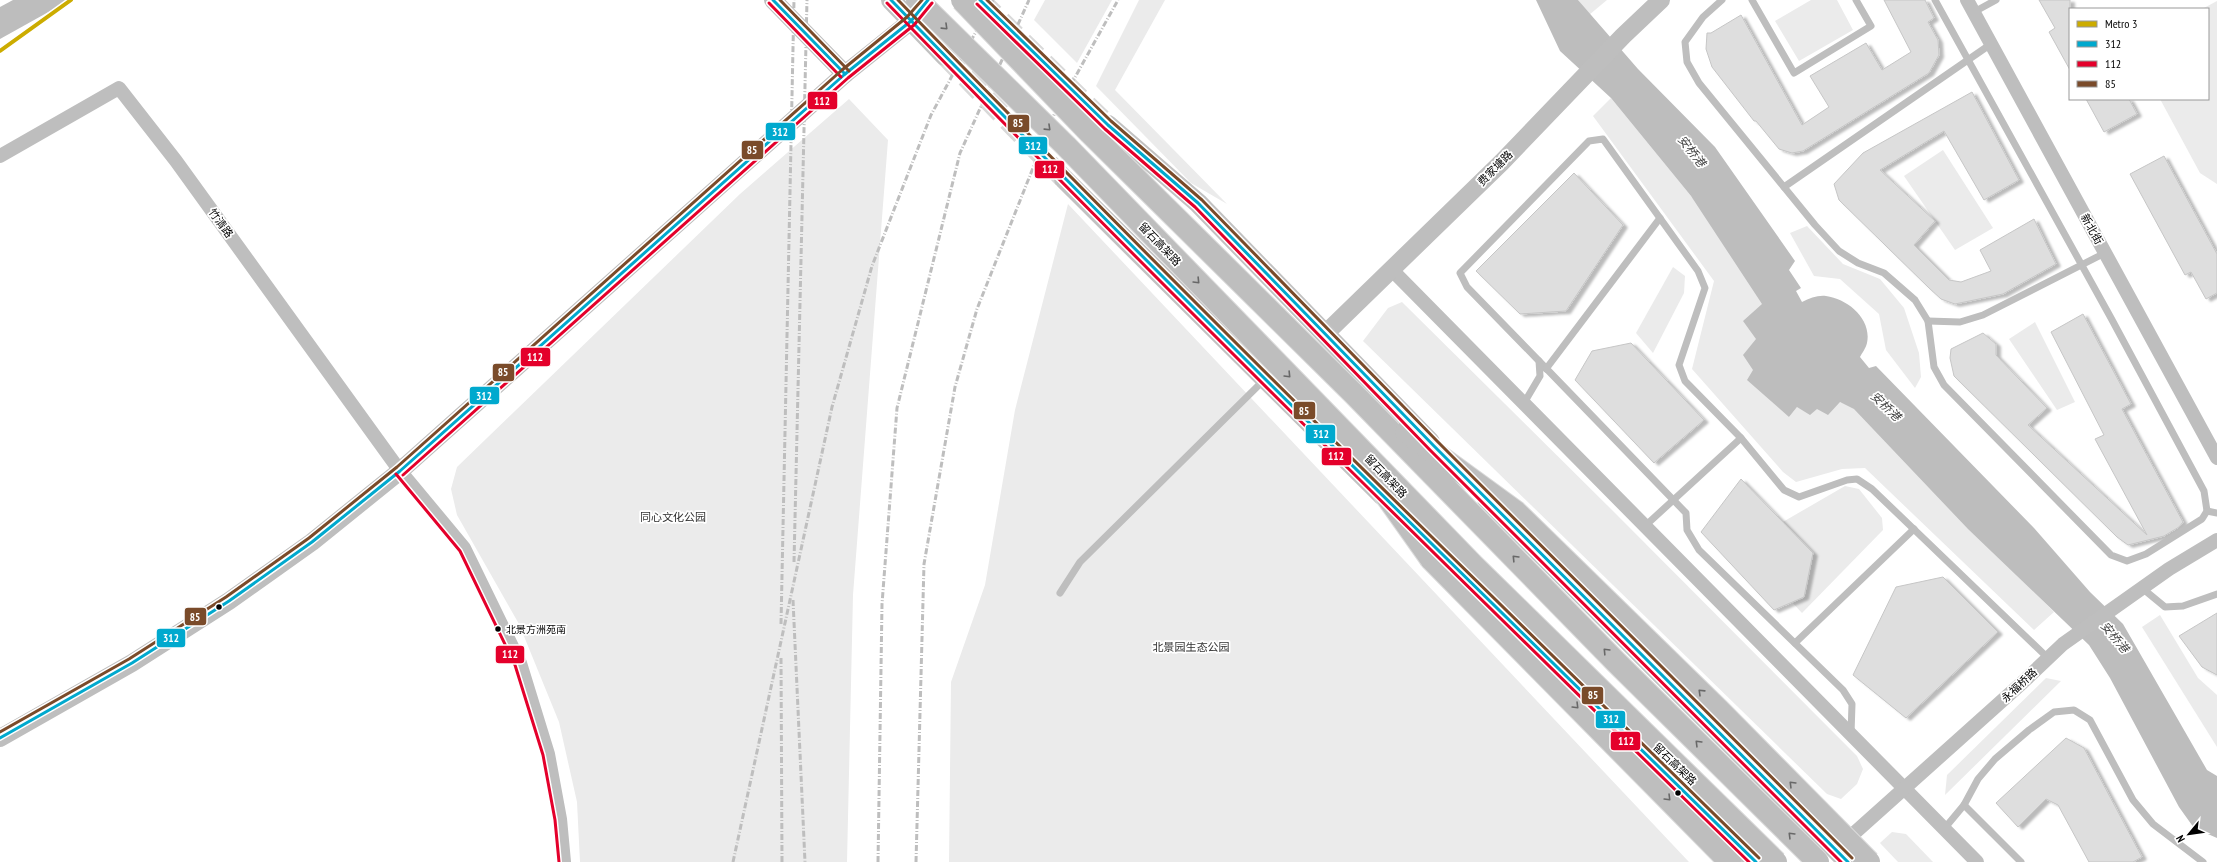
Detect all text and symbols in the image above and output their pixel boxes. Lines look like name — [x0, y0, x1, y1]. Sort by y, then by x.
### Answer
legend — [2069, 8, 2209, 100]
text: Metro 3 — [2105, 16, 2137, 31]
one-way arrow — [940, 22, 948, 30]
text: 312 — [2105, 36, 2121, 51]
text: 112 — [2105, 56, 2121, 71]
text: 85 — [2105, 76, 2116, 91]
line badge: 112 — [807, 91, 838, 110]
text: 112 — [814, 94, 830, 108]
line badge: 85 — [1007, 114, 1030, 133]
text: 85 — [1013, 116, 1023, 130]
line badge: 312 — [765, 122, 796, 141]
one-way arrow — [1043, 123, 1051, 131]
text: 312 — [772, 125, 788, 139]
water label: 安桥港 — [1675, 132, 1710, 171]
line badge: 312 — [1018, 136, 1048, 155]
text: 312 — [1025, 139, 1041, 153]
line badge: 85 — [741, 140, 764, 160]
text: 85 — [747, 143, 757, 157]
street label: 费家塘路 — [1474, 147, 1516, 189]
line badge: 112 — [1034, 160, 1065, 179]
text: 112 — [1042, 162, 1058, 176]
street label: 竹清路 — [206, 206, 236, 240]
street label: 新北街 — [2078, 211, 2106, 247]
street label: 留石高架路 — [1136, 219, 1184, 269]
one-way arrow — [1192, 276, 1200, 284]
line badge: 112 — [520, 347, 551, 367]
text: 112 — [527, 350, 543, 364]
line badge: 85 — [492, 363, 515, 382]
text: 85 — [498, 365, 508, 379]
one-way arrow — [1283, 370, 1290, 378]
line badge: 312 — [469, 386, 500, 405]
water label: 安桥港 — [1868, 388, 1906, 425]
text: 312 — [476, 389, 492, 403]
line badge: 85 — [1293, 401, 1316, 420]
text: 85 — [1299, 404, 1309, 418]
line badge: 312 — [1305, 424, 1336, 444]
text: 312 — [1313, 427, 1329, 441]
line badge: 112 — [1321, 447, 1352, 466]
text: 112 — [1328, 449, 1344, 463]
street label: 留石高架路 — [1362, 451, 1410, 501]
park label: 同心文化公园 — [640, 510, 706, 524]
one-way arrow — [1512, 555, 1520, 563]
unlabelled marker — [214, 602, 224, 612]
line badge: 85 — [184, 607, 207, 626]
text: 85 — [190, 610, 200, 624]
water label: 安桥港 — [2098, 618, 2134, 657]
place label: 北景方洲苑南 — [506, 623, 566, 636]
marker: 北景方洲苑南 — [493, 624, 503, 634]
line badge: 312 — [156, 628, 186, 648]
text: 312 — [163, 631, 179, 645]
park label: 北景园生态公园 — [1153, 640, 1230, 654]
line badge: 112 — [495, 645, 525, 664]
text: 112 — [502, 647, 518, 661]
one-way arrow — [1603, 648, 1611, 656]
street label: 永福桥路 — [1998, 665, 2040, 705]
line badge: 85 — [1581, 686, 1604, 705]
text: 85 — [1588, 688, 1598, 702]
one-way arrow — [1698, 689, 1706, 697]
one-way arrow — [1571, 701, 1579, 709]
line badge: 312 — [1595, 710, 1626, 729]
text: 312 — [1603, 712, 1619, 726]
line badge: 112 — [1610, 731, 1641, 751]
text: 112 — [1618, 734, 1634, 748]
street label: 留石高架路 — [1650, 740, 1700, 788]
one-way arrow — [1695, 740, 1703, 748]
one-way arrow — [1789, 781, 1797, 789]
unlabelled marker — [1673, 788, 1683, 798]
one-way arrow — [1663, 793, 1670, 801]
north arrow — [2169, 814, 2209, 854]
one-way arrow — [1788, 832, 1796, 839]
text: N — [2173, 833, 2188, 845]

